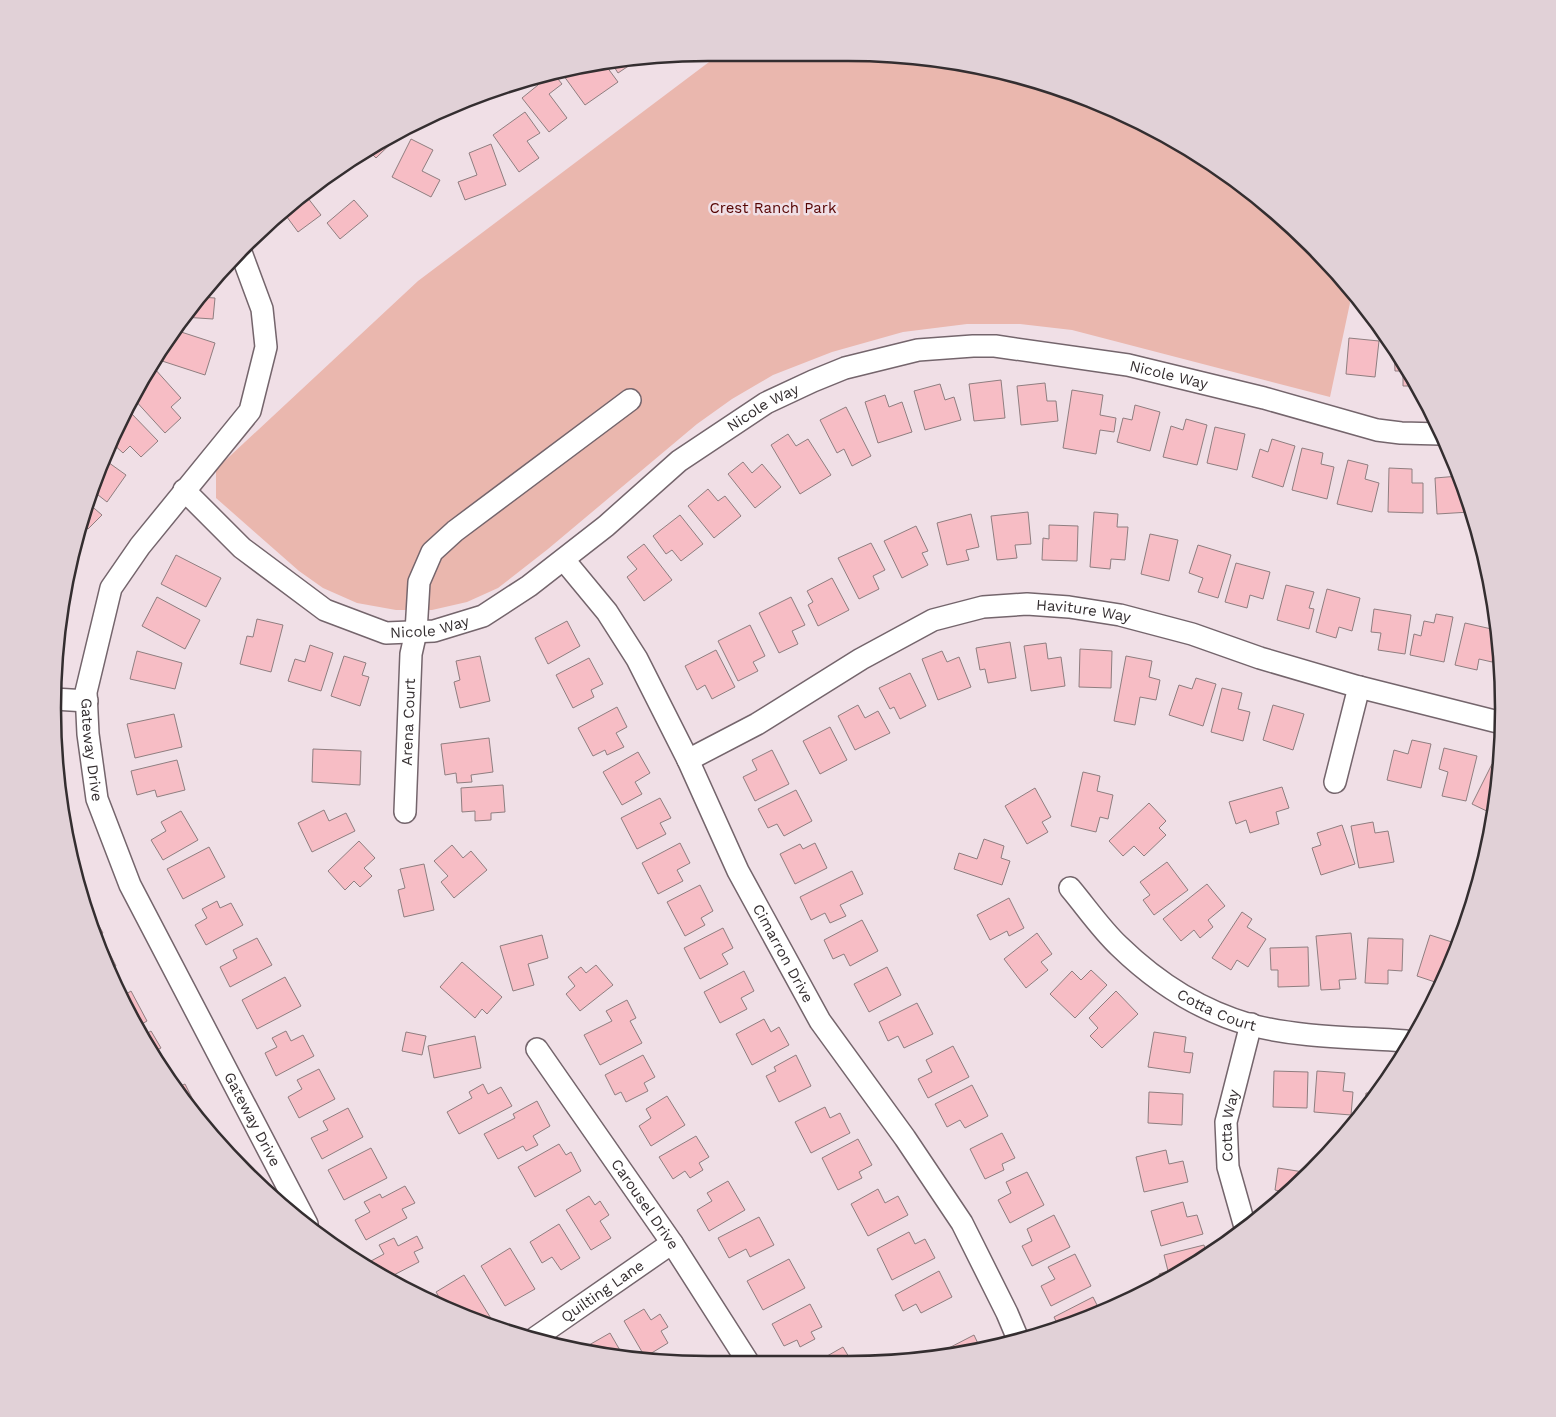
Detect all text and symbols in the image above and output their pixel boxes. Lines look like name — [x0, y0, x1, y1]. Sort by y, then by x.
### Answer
park label: Crest Ranch Park — [710, 199, 837, 217]
street label: Nicole Way — [1128, 357, 1210, 393]
street label: Nicole Way — [724, 380, 802, 435]
street label: Haviture Way — [1035, 596, 1133, 627]
street label: Nicole Way — [390, 612, 471, 642]
street label: Arena Court — [398, 677, 419, 766]
street label: Gateway Drive — [77, 698, 106, 803]
street label: Cimarron Drive — [749, 901, 817, 1006]
street label: Cotta Court — [1174, 985, 1259, 1035]
street label: Gateway Drive — [220, 1069, 284, 1170]
street label: Cotta Way — [1217, 1087, 1243, 1162]
street label: Carousel Drive — [607, 1155, 683, 1253]
street label: Quilting Lane — [557, 1256, 647, 1326]

